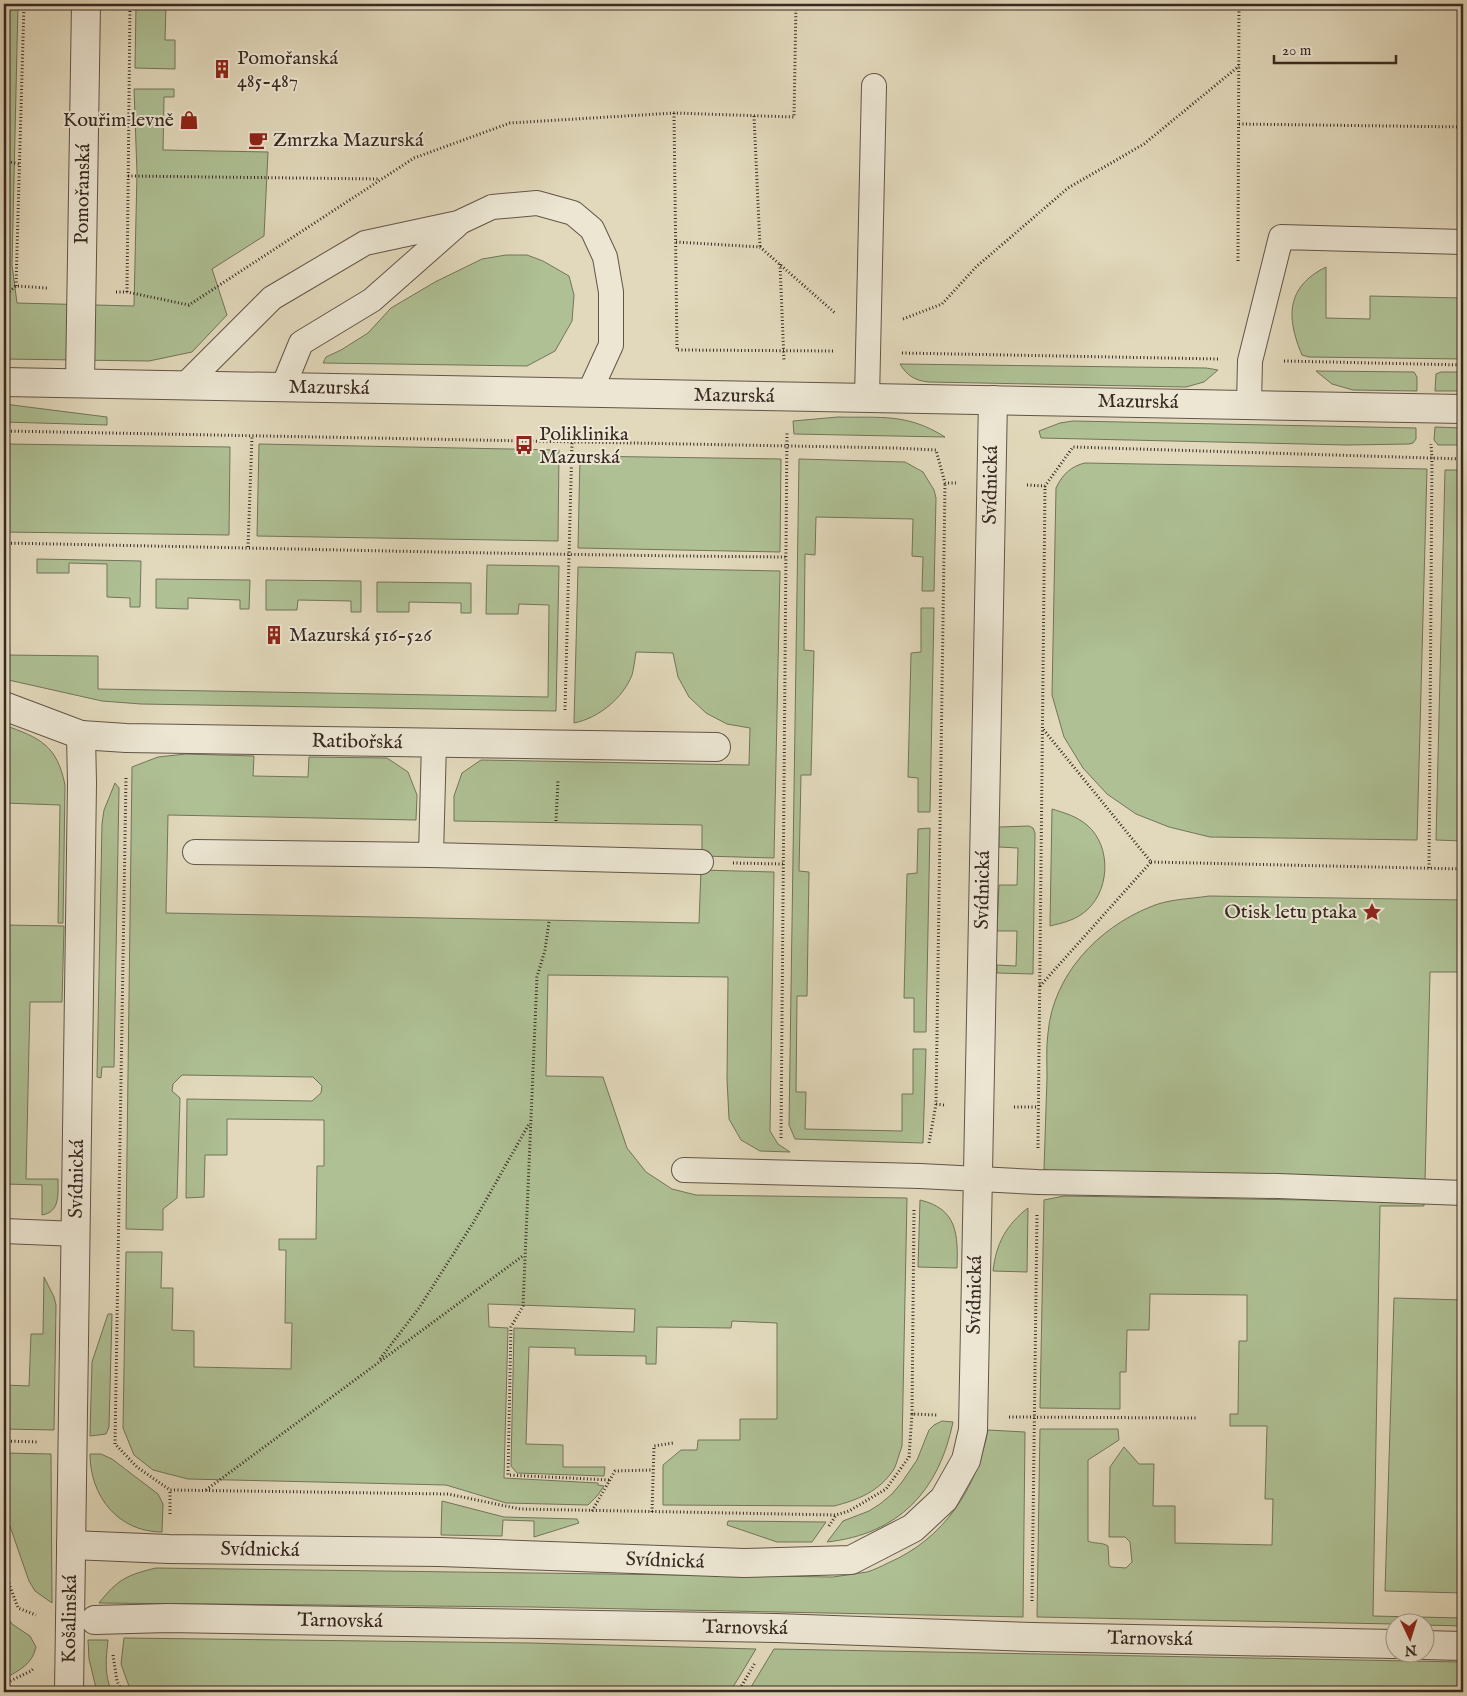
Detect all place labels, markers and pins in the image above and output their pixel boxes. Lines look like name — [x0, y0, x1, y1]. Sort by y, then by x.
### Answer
place label: Pomořanská 485-487 — [237, 46, 338, 94]
building icon: Pomořanská 485-487 — [211, 58, 233, 80]
place label: Kouřim levně — [63, 108, 174, 133]
shop icon: Kouřim levně — [178, 109, 200, 131]
place label: Zmrzka Mazurská — [273, 128, 424, 153]
cafe icon: Zmrzka Mazurská — [247, 129, 269, 151]
place label: Poliklinika Mazurská — [539, 422, 629, 470]
bus stop icon: Poliklinika Mazurská — [513, 434, 535, 456]
place label: Mazurská 516-526 — [289, 623, 432, 648]
building icon: Mazurská 516-526 — [263, 624, 285, 646]
place label: Otisk letu ptaka — [1224, 900, 1357, 925]
place icon: Otisk letu ptaka — [1361, 901, 1383, 923]

